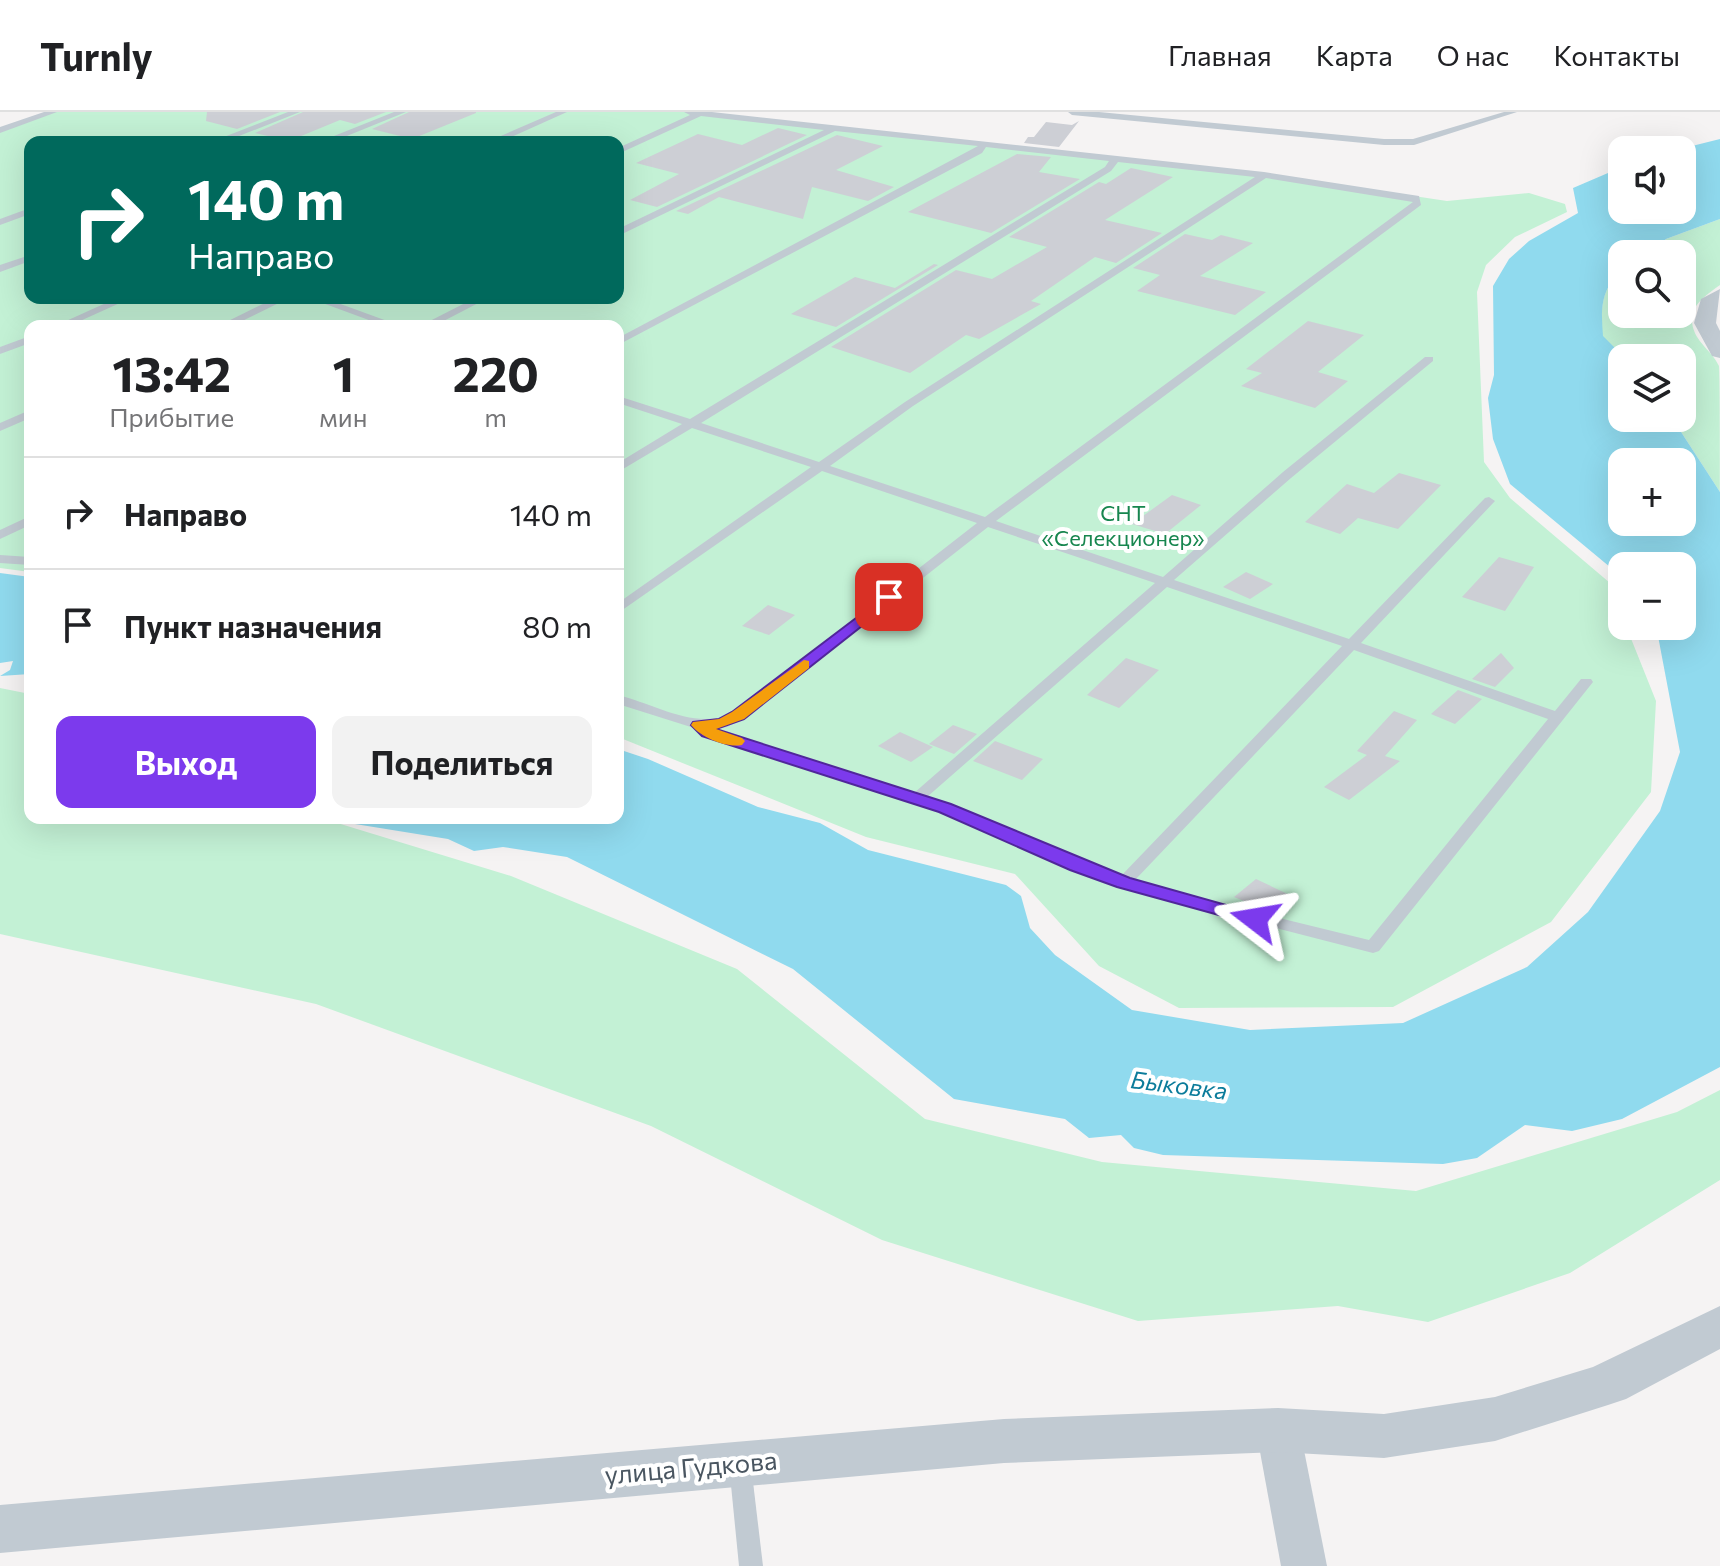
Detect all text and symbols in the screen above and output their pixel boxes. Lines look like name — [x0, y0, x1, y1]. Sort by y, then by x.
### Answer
text: Turnly — [40, 32, 153, 79]
text: Главная — [1168, 38, 1272, 72]
text: Карта — [1316, 38, 1393, 72]
text: О нас — [1437, 38, 1509, 72]
text: Контакты — [1553, 38, 1680, 72]
map controls — [1608, 136, 1696, 640]
button: sound — [1608, 136, 1696, 224]
text: 140 m — [188, 163, 344, 232]
icon: right — [56, 168, 160, 272]
text: Направо — [188, 232, 334, 276]
button: search — [1608, 240, 1696, 328]
text: 13:42 — [112, 343, 231, 402]
text: 1 — [332, 343, 354, 402]
text: 220 — [453, 343, 539, 402]
button: layers — [1608, 344, 1696, 432]
text: Прибытие — [109, 401, 234, 432]
text: мин — [319, 401, 367, 432]
text: m — [484, 401, 507, 432]
button: + — [1608, 448, 1696, 536]
icon: right — [56, 491, 100, 535]
text: Направо — [124, 495, 247, 532]
text: 140 m — [510, 495, 592, 532]
park label: СНТ «Селекционер» — [1042, 499, 1204, 551]
button: − — [1608, 552, 1696, 640]
pin — [855, 563, 923, 631]
icon: arrive — [867, 575, 911, 619]
icon: arrive — [56, 603, 100, 647]
text: Пункт назначения — [124, 607, 382, 644]
text: 80 m — [522, 607, 592, 644]
button: Выход — [56, 716, 316, 808]
button: Поделиться — [332, 716, 592, 808]
position arrow — [1213, 877, 1297, 961]
water label: Быковка — [1129, 1064, 1229, 1105]
street label: улица Гудкова — [603, 1444, 778, 1489]

